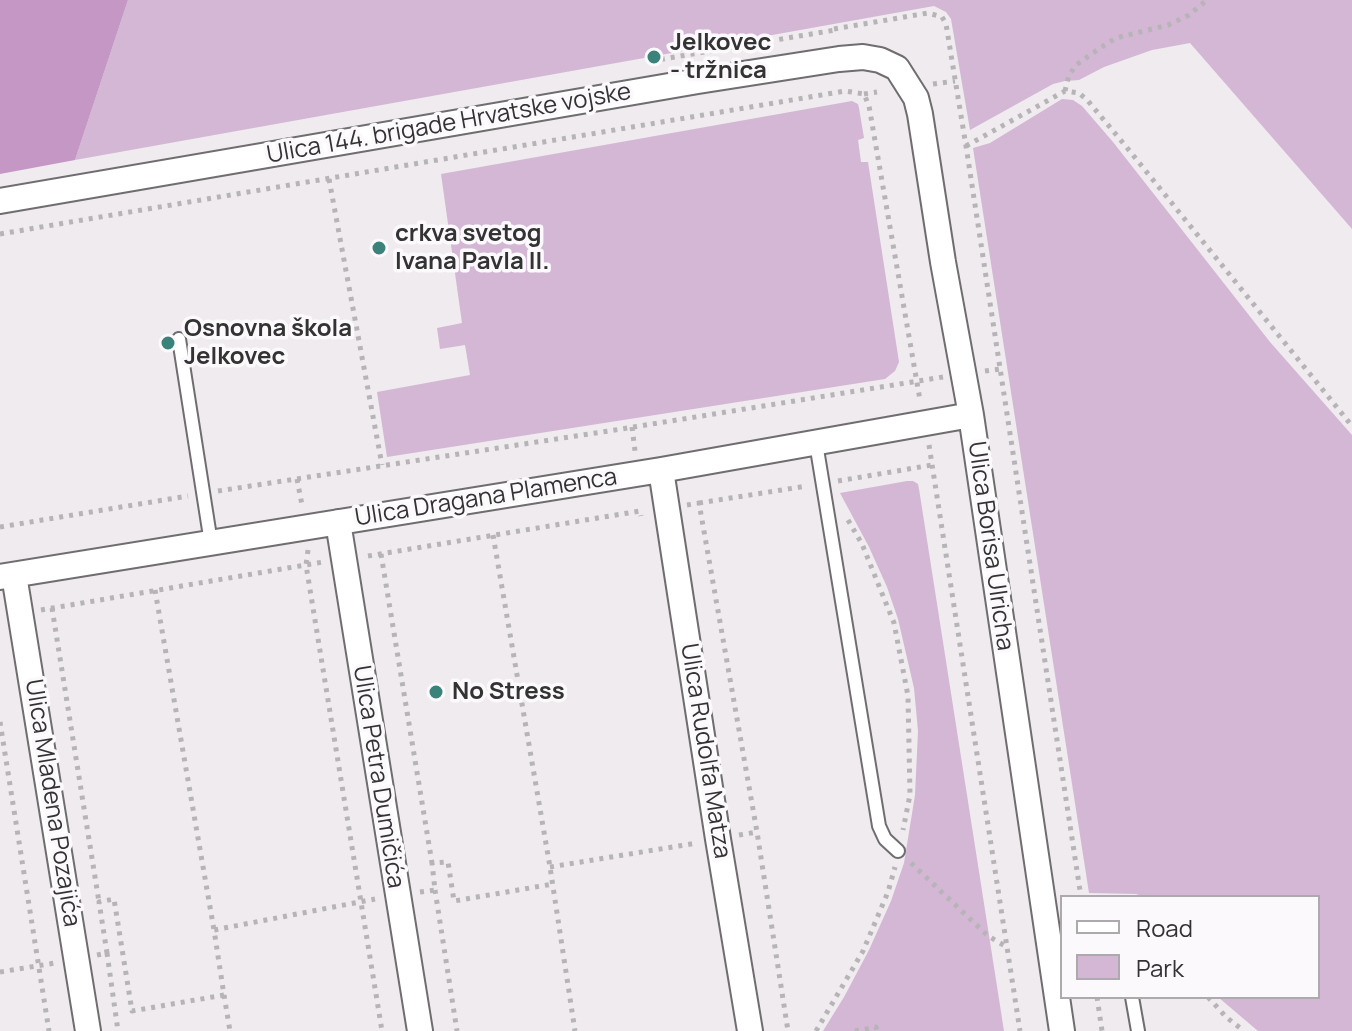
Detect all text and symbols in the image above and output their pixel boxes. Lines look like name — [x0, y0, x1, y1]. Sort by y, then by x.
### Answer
place label: Jelkovec - tržnica — [670, 29, 771, 85]
marker: Jelkovec - tržnica — [645, 48, 663, 66]
street label: Ulica 144. brigade Hrvatske vojske — [265, 78, 633, 170]
place label: crkva svetog Ivana Pavla II. — [395, 220, 549, 276]
marker: crkva svetog Ivana Pavla II. — [370, 239, 388, 257]
place label: Osnovna škola Jelkovec — [184, 315, 352, 371]
marker: Osnovna škola Jelkovec — [159, 334, 177, 352]
street label: Ulica Borisa Ulricha — [961, 440, 1019, 652]
street label: Ulica Dragana Plamenca — [353, 463, 619, 533]
street label: Ulica Rudolfa Matza — [674, 641, 736, 861]
street label: Ulica Petra Dumičića — [346, 664, 410, 890]
street label: Ulica Mladena Pozajića — [18, 677, 86, 929]
place label: No Stress — [452, 678, 565, 706]
marker: No Stress — [427, 683, 445, 701]
legend — [1060, 895, 1320, 999]
text: Road — [1136, 911, 1193, 944]
text: Park — [1136, 951, 1184, 984]

